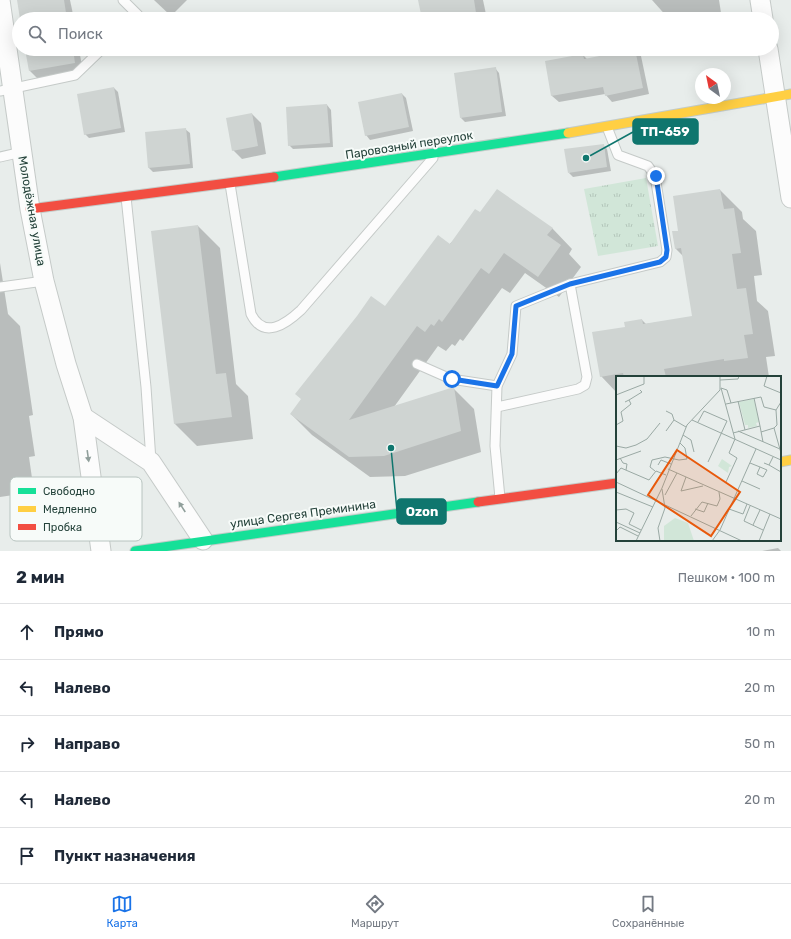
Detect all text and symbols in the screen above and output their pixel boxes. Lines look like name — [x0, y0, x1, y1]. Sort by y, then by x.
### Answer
search box — [12, 12, 779, 56]
icon: search — [26, 23, 48, 45]
text: Поиск — [58, 25, 103, 43]
north arrow — [695, 68, 731, 104]
callout: ТП-659 — [633, 119, 698, 144]
text: ТП-659 — [640, 124, 690, 139]
street label: Паровозный переулок — [344, 128, 474, 162]
street label: Молодёжная улица — [15, 155, 49, 267]
route end — [647, 167, 665, 185]
route start — [443, 370, 461, 388]
inset map — [616, 376, 781, 541]
one-way arrow — [85, 450, 91, 462]
legend — [10, 477, 142, 541]
text: Свободно — [43, 485, 95, 498]
street label: улица Сергея Преминина — [229, 497, 377, 531]
callout: Ozon — [397, 499, 446, 524]
one-way arrow — [178, 502, 185, 513]
text: Медленно — [43, 503, 97, 516]
text: Ozon — [406, 504, 438, 519]
text: Пробка — [43, 521, 82, 534]
text: 2 мин — [16, 567, 65, 587]
text: Пешком · 100 m — [678, 570, 775, 585]
icon: ahead — [16, 621, 38, 643]
text: Прямо — [54, 623, 104, 641]
text: 10 m — [746, 624, 775, 639]
icon: left — [16, 677, 38, 699]
text: Налево — [54, 679, 111, 697]
text: 20 m — [744, 680, 775, 695]
icon: right — [16, 733, 38, 755]
text: Направо — [54, 735, 120, 753]
text: 50 m — [744, 736, 775, 751]
icon: left — [16, 789, 38, 811]
text: Налево — [54, 791, 111, 809]
text: 20 m — [744, 792, 775, 807]
icon: arrive — [16, 845, 38, 867]
text: Пункт назначения — [54, 847, 196, 865]
tab: Карта — [107, 893, 138, 930]
tab: Маршрут — [351, 893, 399, 930]
tab: Сохранённые — [612, 893, 684, 930]

